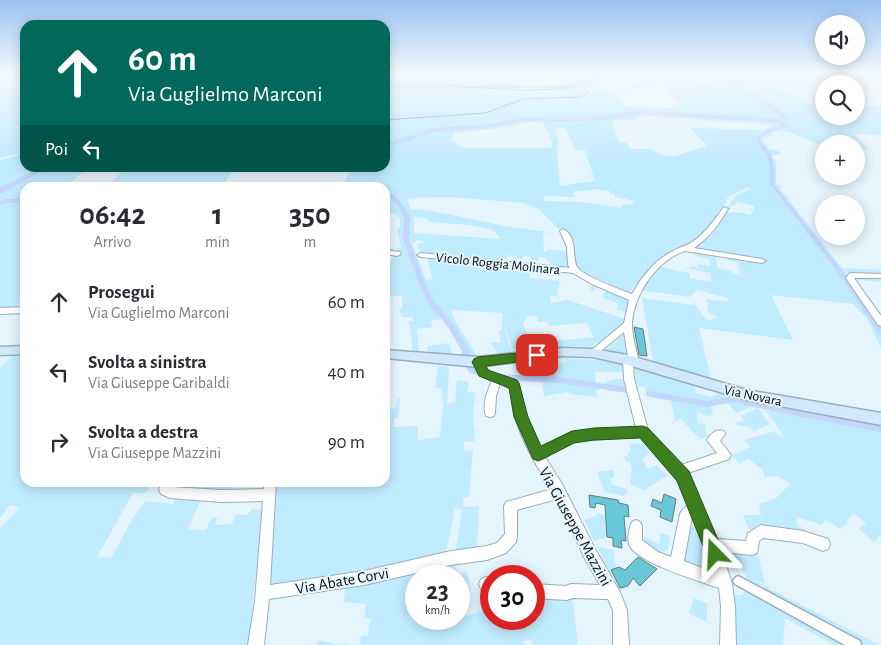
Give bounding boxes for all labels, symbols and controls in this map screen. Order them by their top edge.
map controls [815,15,865,245]
button: sound [815,15,865,65]
icon: ahead [45,40,110,105]
text: 60 m [128,42,197,77]
button: search [815,75,865,125]
text: Via Guglielmo Marconi [128,83,322,105]
icon: left [78,135,106,163]
button: + [815,135,865,185]
text: Poi [45,140,68,159]
button: − [815,195,865,245]
text: 06:42 [79,200,146,230]
text: 1 [212,200,223,230]
text: 350 [289,200,331,230]
text: Arrivo [94,234,131,250]
text: min [205,234,230,250]
text: m [304,234,316,250]
street label: Vicolo Roggia Molinara [435,250,561,278]
text: Prosegui [88,283,155,302]
icon: ahead [45,288,73,316]
text: 60 m [328,293,365,312]
text: Via Guglielmo Marconi [88,305,229,321]
pin [516,334,558,376]
icon: arrive [523,341,551,369]
text: Svolta a sinistra [88,353,207,372]
icon: left [45,358,73,386]
text: 40 m [327,363,365,382]
text: Via Giuseppe Garibaldi [88,375,230,391]
street label: Via Novara [723,383,784,409]
text: Svolta a destra [88,423,198,442]
icon: right [45,428,73,456]
text: 90 m [328,433,365,452]
text: Via Giuseppe Mazzini [88,445,221,461]
street label: Via Giuseppe Mazzini [536,464,614,589]
position arrow [688,527,740,579]
street label: Via Abate Corvi [294,565,390,597]
speed limit sign: 30 [480,565,545,630]
text: 23 [426,579,449,604]
text: km/h [425,604,450,616]

